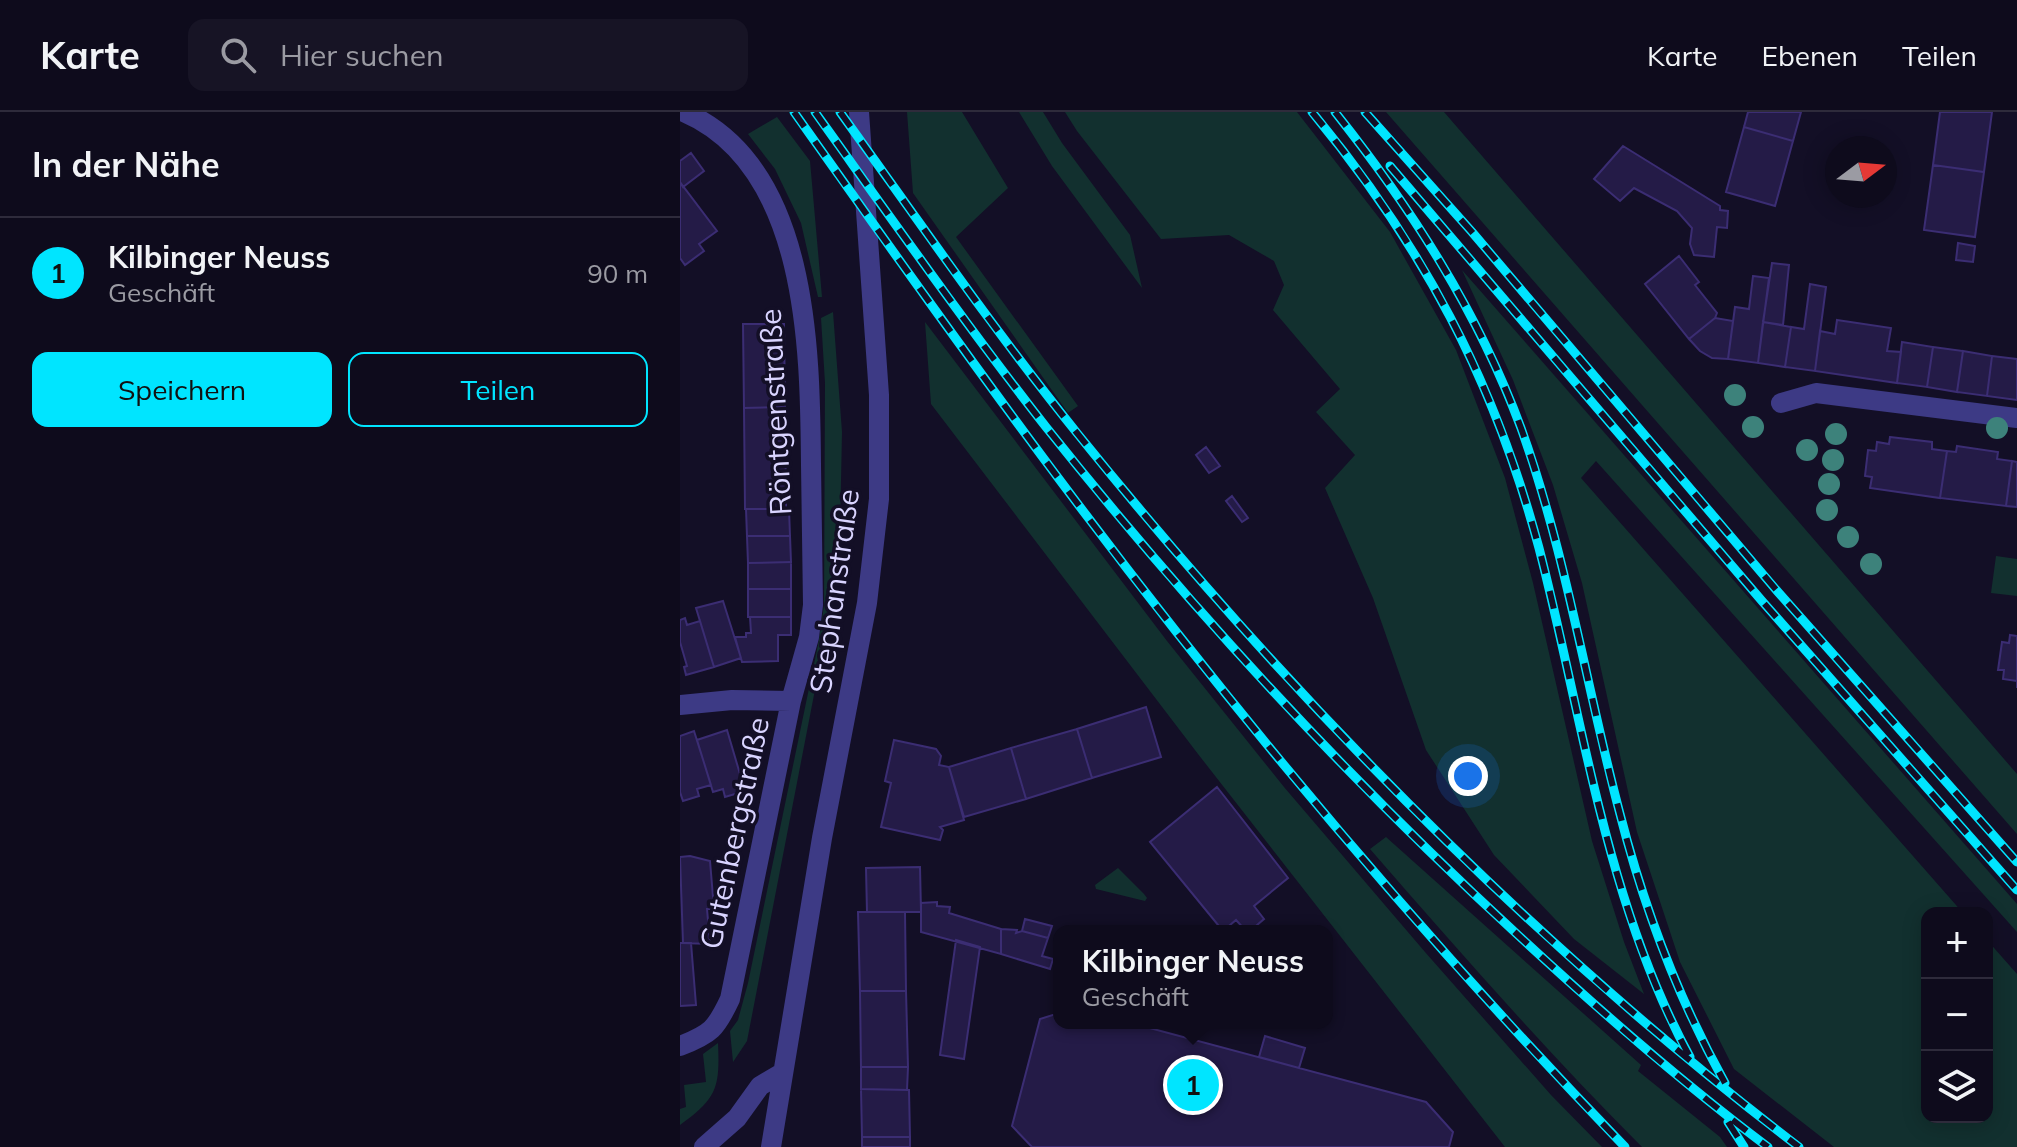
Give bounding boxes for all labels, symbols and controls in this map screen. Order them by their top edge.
search box [188,19,748,91]
text: Karte [40,31,140,79]
icon: search [216,33,260,77]
text: Hier suchen [280,36,444,74]
text: Karte [1647,38,1717,73]
text: Ebenen [1761,38,1858,73]
text: Teilen [1902,38,1977,73]
north arrow [1825,136,1897,208]
text: In der Nähe [32,143,220,186]
text: Kilbinger Neuss [108,238,330,276]
text: 1 [50,257,66,290]
text: 90 m [587,257,648,290]
text: Geschäft [108,276,215,309]
street label: Röntgenstraße [751,308,799,516]
button: Speichern [32,352,332,427]
button: Teilen [348,352,648,427]
street label: Stephanstraße [801,486,867,696]
street label: Gutenbergstraße [691,714,777,952]
your location [1448,756,1488,796]
map controls [1921,907,1993,1123]
button: + [1921,907,1993,979]
popup [1053,925,1333,1029]
text: Kilbinger Neuss [1082,942,1304,980]
button: − [1921,979,1993,1051]
text: Geschäft [1082,980,1189,1013]
button: layers [1921,1051,1993,1123]
pin: 1 [1167,1055,1219,1115]

